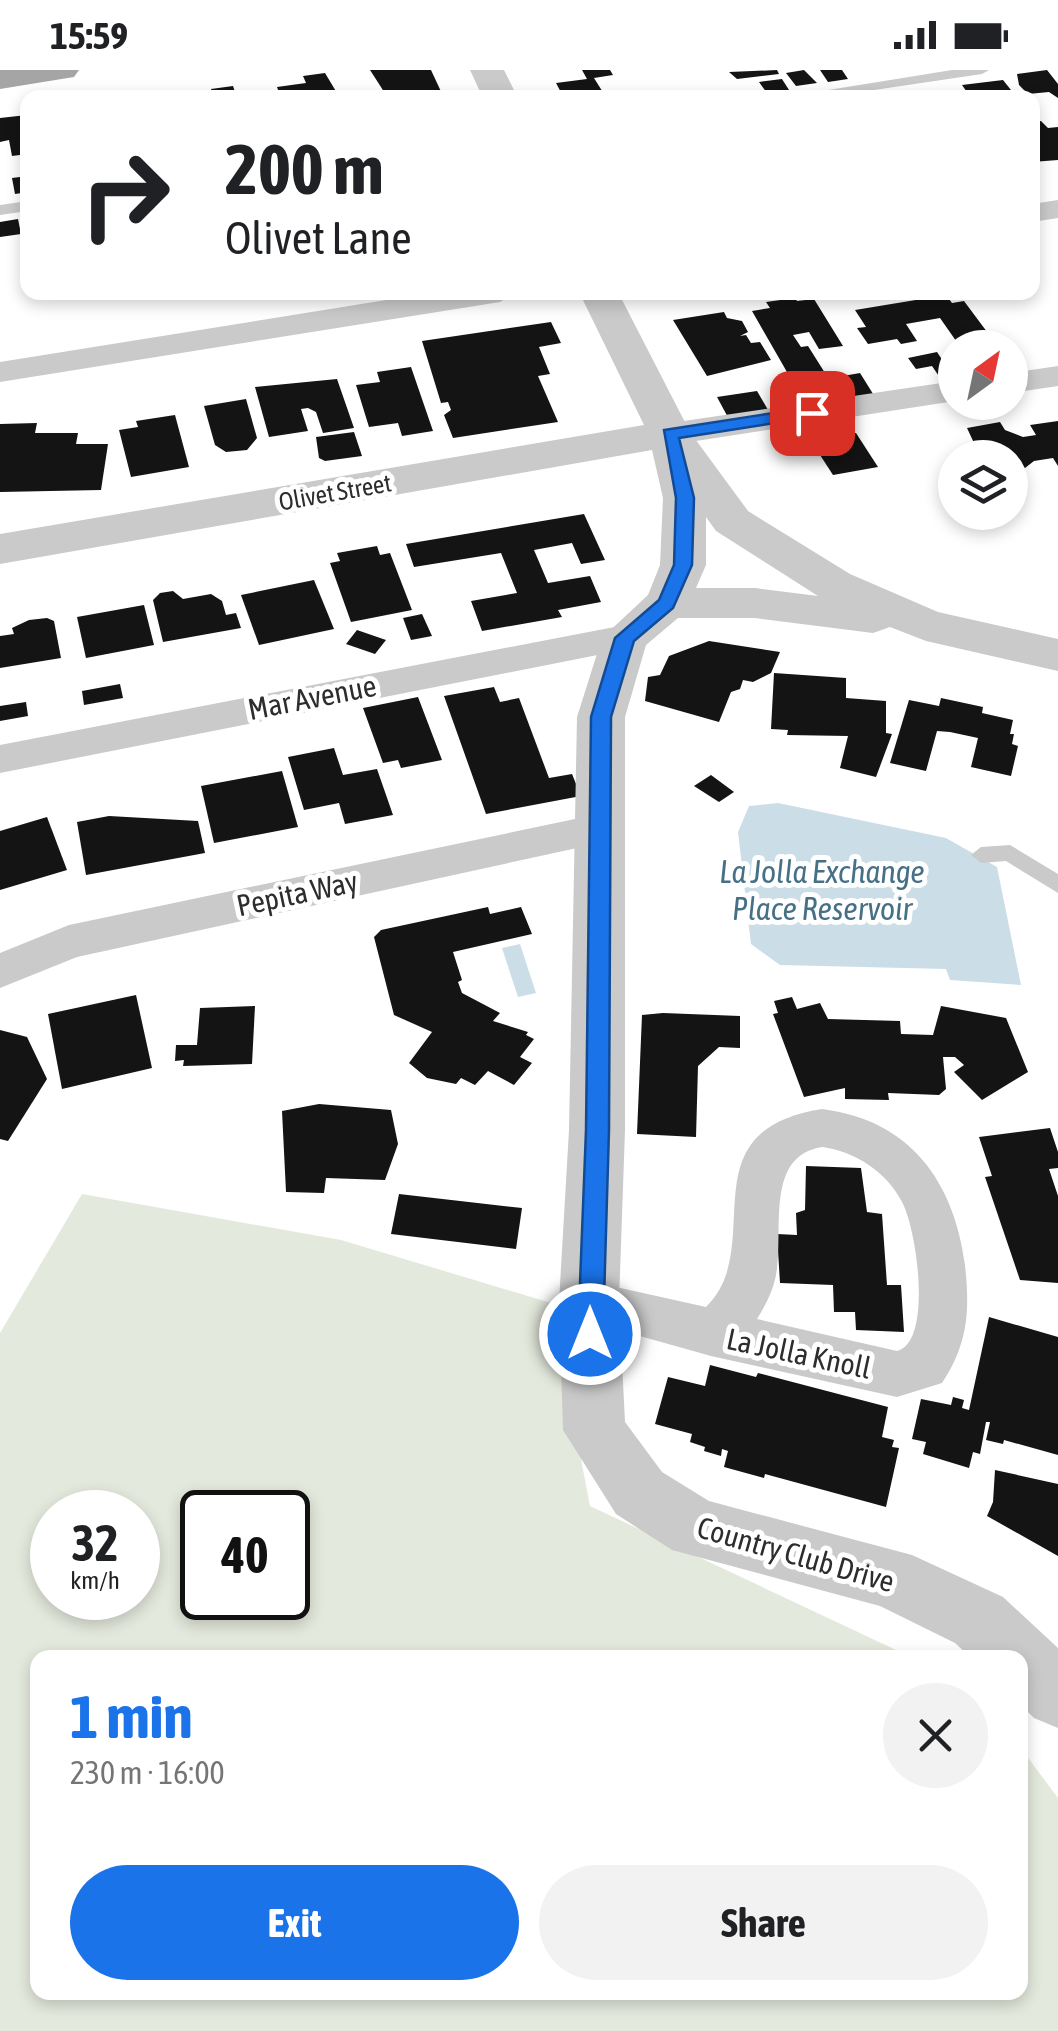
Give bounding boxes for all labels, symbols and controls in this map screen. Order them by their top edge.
text: 15:59 [50,14,128,57]
text: 200 m [225,129,384,209]
icon: right [60,130,190,260]
text: Olivet Lane [225,212,412,264]
north arrow [938,330,1028,420]
map controls [938,330,1028,530]
pin [770,371,855,456]
icon: arrive [785,386,840,441]
button: layers [938,440,1028,530]
street label: Olivet Street [277,468,393,516]
street label: Mar Avenue [245,668,379,726]
water label: La Jolla Exchange Place Reservoir [719,853,925,927]
street label: Pepita Way [233,864,361,922]
position arrow [538,1282,642,1386]
street label: La Jolla Knoll [724,1321,874,1385]
speed limit sign: 40 [180,1490,310,1620]
street label: Country Club Drive [694,1510,898,1598]
text: 32 [71,1514,118,1572]
text: km/h [70,1566,120,1594]
text: 1 min [70,1682,193,1751]
button: close [883,1683,988,1788]
text: 230 m · 16:00 [70,1754,225,1791]
button: Exit [70,1865,519,1980]
button: Share [539,1865,988,1980]

